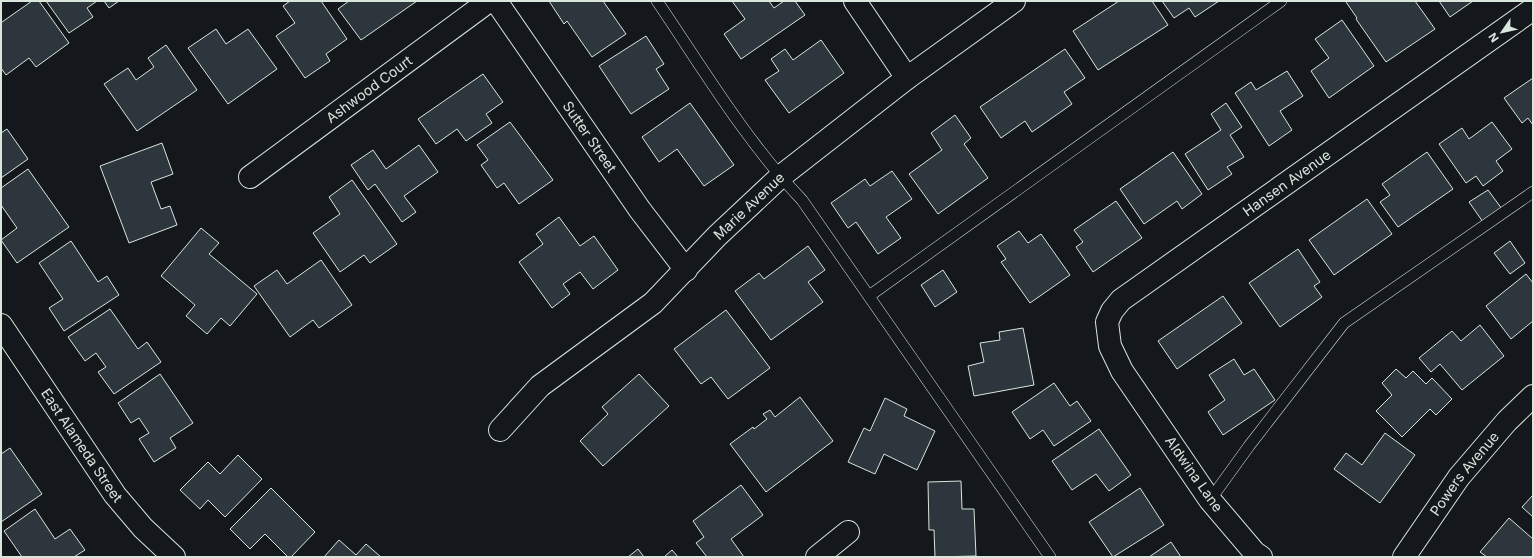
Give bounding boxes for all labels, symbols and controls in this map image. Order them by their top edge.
north arrow [1482,12,1522,52]
text: N [1486,30,1502,45]
street label: Ashwood Court [322,51,416,126]
street label: Sutter Street [560,98,621,176]
street label: Hansen Avenue [1239,146,1334,219]
street label: Marie Avenue [710,169,787,243]
street label: East Alameda Street [38,385,127,506]
street label: Powers Avenue [1426,428,1502,519]
street label: Aldwina Lane [1162,432,1227,515]

